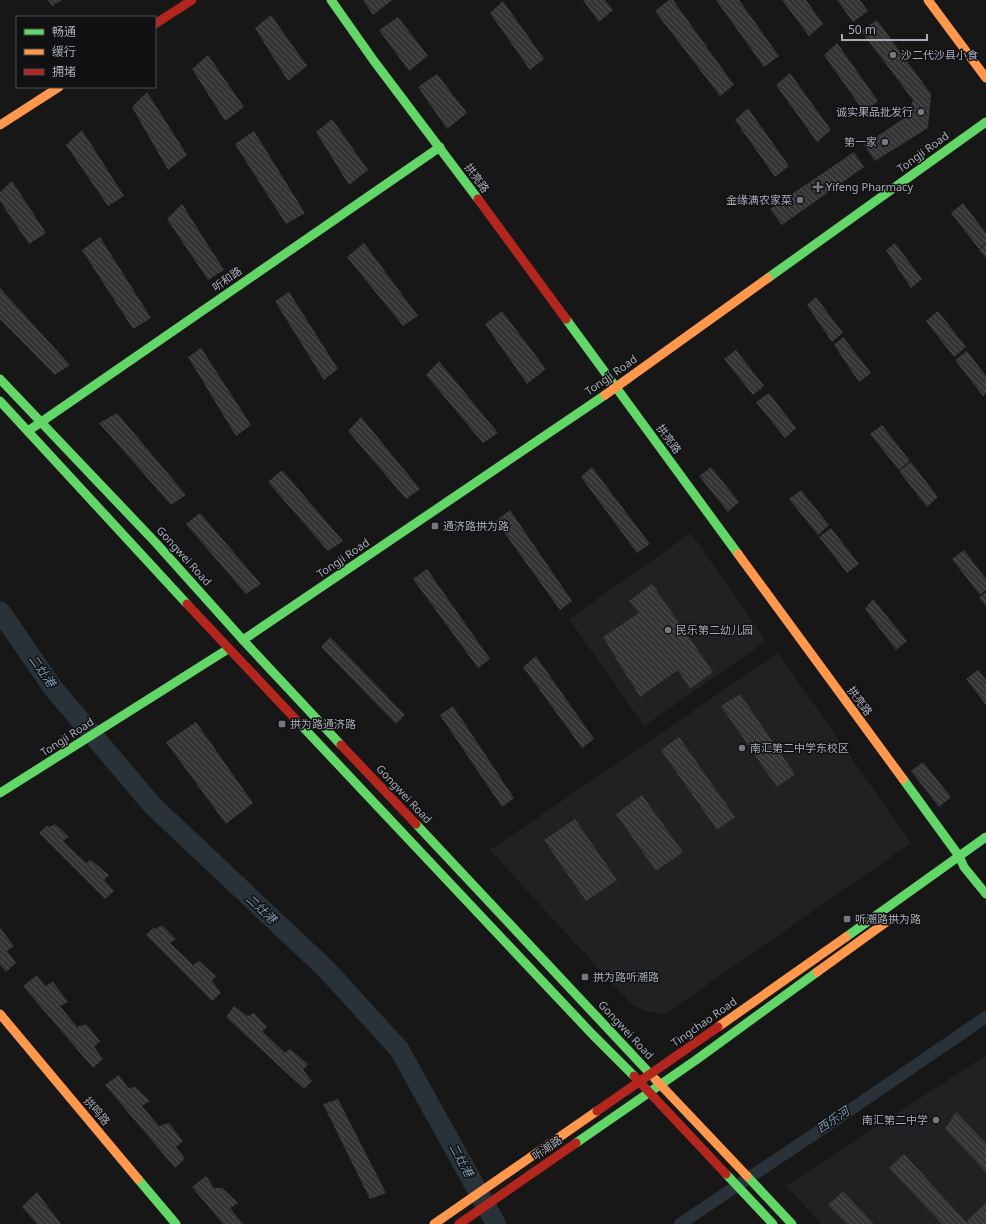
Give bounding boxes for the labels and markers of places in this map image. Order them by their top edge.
place label: 沙二代沙县小食 [901,47,978,62]
marker: 沙二代沙县小食 [888,50,898,60]
place label: 诚实果品批发行 [836,104,913,119]
marker: 诚实果品批发行 [916,107,926,117]
place label: 第一家 [844,134,877,149]
marker: 第一家 [880,137,890,147]
place label: Yifeng Pharmacy [826,179,913,194]
marker: Yifeng Pharmacy [813,182,823,192]
place label: 金缘满农家菜 [726,192,792,207]
marker: 金缘满农家菜 [795,195,805,205]
place label: 通济路拱为路 [443,518,509,533]
marker: 通济路拱为路 [430,521,440,531]
place label: 民乐第二幼儿园 [676,622,753,637]
marker: 民乐第二幼儿园 [663,625,673,635]
place label: 拱为路通济路 [290,716,356,731]
marker: 拱为路通济路 [277,719,287,729]
place label: 南汇第二中学东校区 [750,740,849,755]
marker: 南汇第二中学东校区 [737,743,747,753]
place label: 听潮路拱为路 [855,911,921,926]
marker: 听潮路拱为路 [842,914,852,924]
place label: 拱为路听潮路 [593,969,659,984]
marker: 拱为路听潮路 [580,972,590,982]
place label: 南汇第二中学 [862,1112,928,1127]
marker: 南汇第二中学 [931,1115,941,1125]

